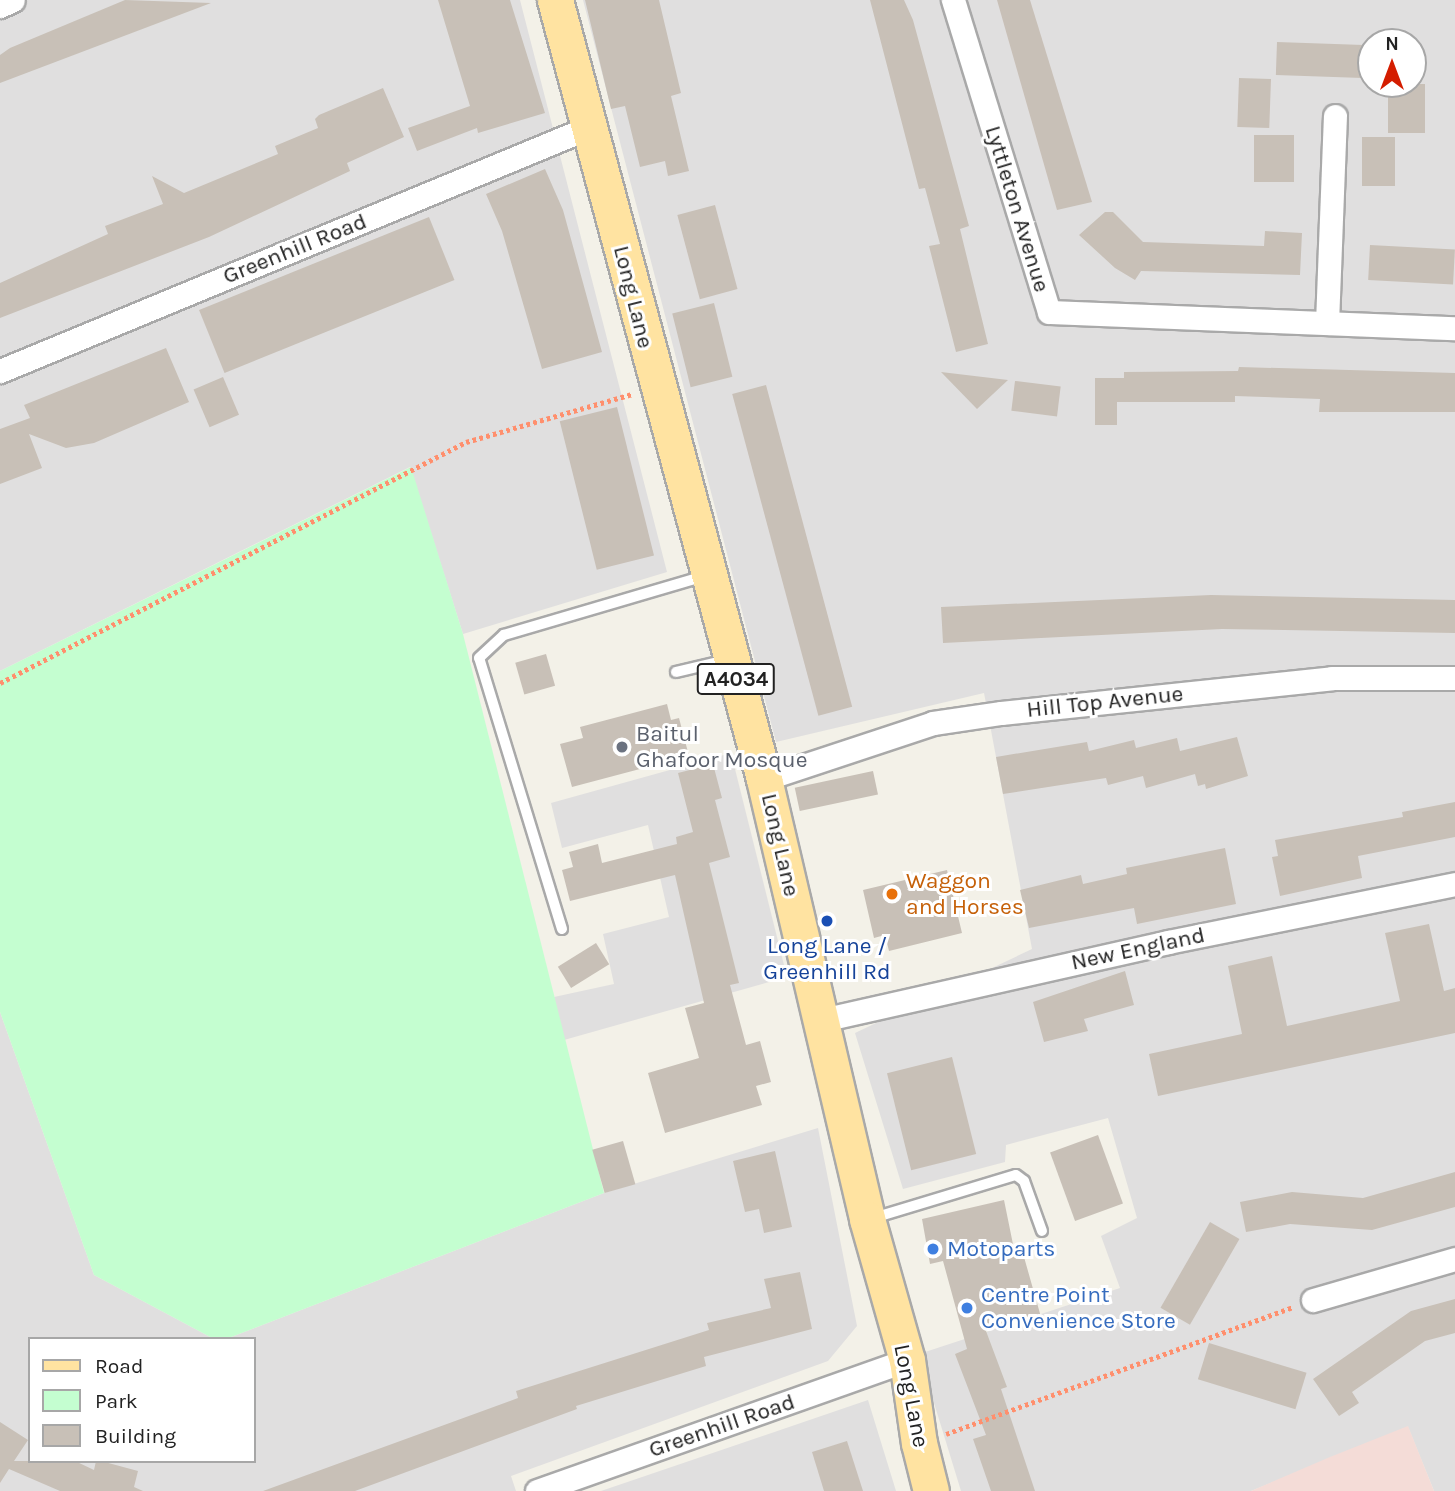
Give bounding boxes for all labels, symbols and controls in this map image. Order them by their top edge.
north arrow [1357,28,1427,98]
text: N [1385,33,1399,55]
street label: Lyttleton Avenue [979,122,1055,296]
street label: Greenhill Road [219,208,371,290]
street label: Long Lane [607,243,659,351]
road number: A4034 [696,662,776,696]
street label: Hill Top Avenue [1025,680,1185,724]
place label: Baitul Ghafoor Mosque [636,720,807,774]
marker: Baitul Ghafoor Mosque [614,739,630,755]
street label: Long Lane [755,791,805,899]
place label: Waggon and Horses [906,867,1024,921]
marker: Waggon and Horses [884,886,900,902]
marker: Long Lane / Greenhill Rd [819,913,835,929]
street label: New England [1069,921,1207,977]
place label: Long Lane / Greenhill Rd [763,932,891,986]
place label: Motoparts [947,1235,1055,1263]
marker: Motoparts [925,1241,941,1257]
place label: Centre Point Convenience Store [981,1281,1176,1335]
marker: Centre Point Convenience Store [959,1300,975,1316]
legend [28,1337,256,1463]
street label: Long Lane [887,1342,935,1450]
text: Road [95,1354,143,1378]
street label: Greenhill Road [645,1388,799,1464]
text: Park [95,1389,138,1413]
text: Building [95,1424,176,1448]

